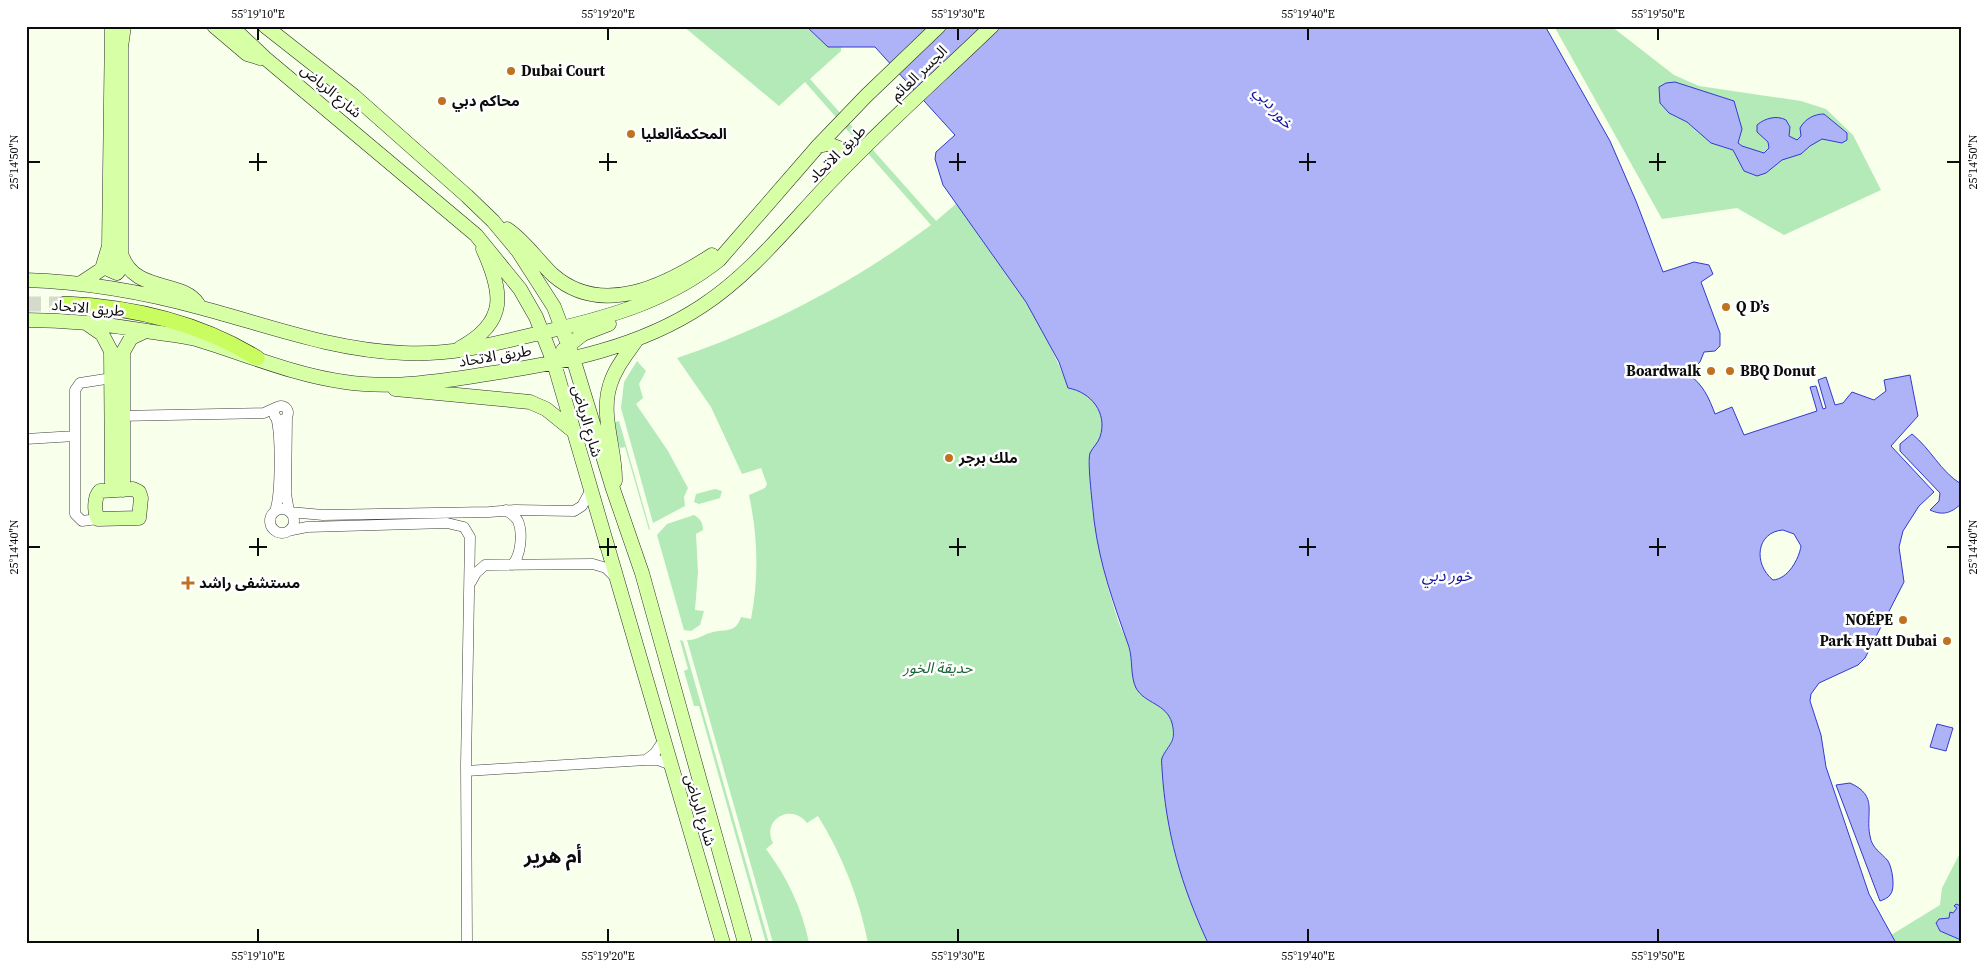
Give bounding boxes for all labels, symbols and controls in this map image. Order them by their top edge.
text: 55°19'10"E [231,6,285,22]
text: 55°19'20"E [581,6,635,22]
text: 55°19'30"E [931,6,985,22]
text: 55°19'40"E [1281,6,1335,22]
text: 55°19'50"E [1631,6,1685,22]
street label: الجسر العائم [886,40,952,106]
street label: شارع الرياض [295,59,367,124]
place label: Dubai Court [521,60,606,81]
marker: Dubai Court [505,65,517,77]
water label: خور دبي [1247,81,1299,135]
place label: محاكم دبي [452,90,520,112]
marker: محاكم دبي [436,95,448,107]
street label: طريق الاتحاد [803,120,870,187]
place label: المحكمةالعليا [641,123,727,144]
marker: المحكمةالعليا [625,128,637,140]
text: 25°14'50"N [6,134,22,190]
text: 25°14'50"N [1965,134,1981,190]
street label: طريق الاتحاد [50,294,126,321]
place label: Q D’s [1736,296,1769,317]
marker: Q D’s [1720,301,1732,313]
street label: طريق الاتحاد [457,339,533,372]
place label: Boardwalk [1626,360,1701,381]
place label: BBQ Donut [1740,360,1816,381]
marker: Boardwalk [1705,365,1717,377]
marker: BBQ Donut [1724,365,1736,377]
street label: شارع الرياض [565,382,608,460]
place label: ملك برجر [958,447,1018,468]
marker: ملك برجر [943,452,955,464]
text: 25°14'40"N [6,519,22,575]
text: 25°14'40"N [1965,519,1981,575]
water label: خور دبي [1422,564,1473,589]
place label: مستشفى راشد [199,572,300,593]
marker: مستشفى راشد [181,576,195,590]
place label: NOÉPE [1845,609,1893,630]
marker: NOÉPE [1897,614,1909,626]
place label: Park Hyatt Dubai [1819,630,1937,651]
marker: Park Hyatt Dubai [1941,635,1953,647]
park label: حديقة الخور [902,657,973,678]
street label: شارع الرياض [678,771,721,849]
district label: أم هرير [523,842,582,871]
text: 55°19'10"E [231,948,285,964]
text: 55°19'20"E [581,948,635,964]
text: 55°19'30"E [931,948,985,964]
text: 55°19'40"E [1281,948,1335,964]
text: 55°19'50"E [1631,948,1685,964]

